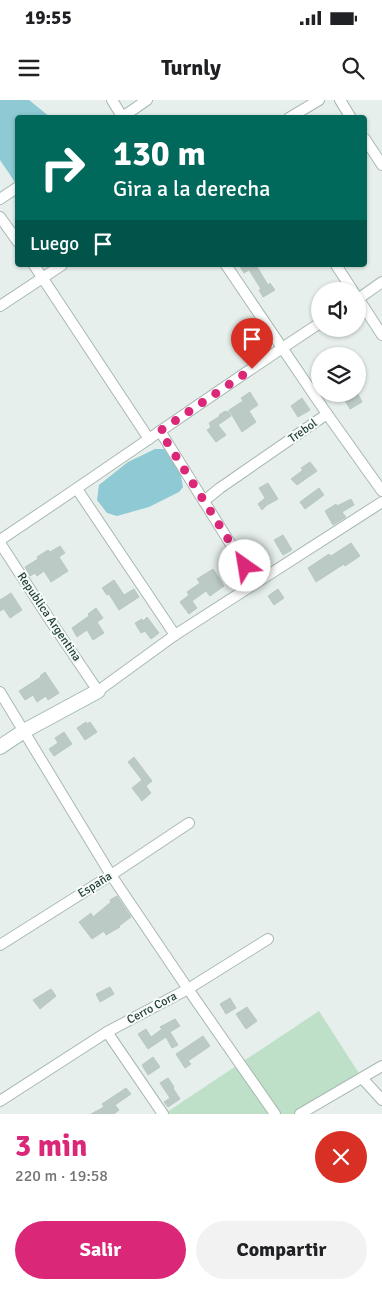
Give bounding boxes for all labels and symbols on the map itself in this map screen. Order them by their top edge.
pin [231,318,273,369]
street label: Trebol [286,416,321,446]
position arrow [218,539,270,591]
street label: Republica Argentina [14,570,84,664]
street label: España [75,869,115,901]
street label: Cerro Cora [124,989,180,1027]

